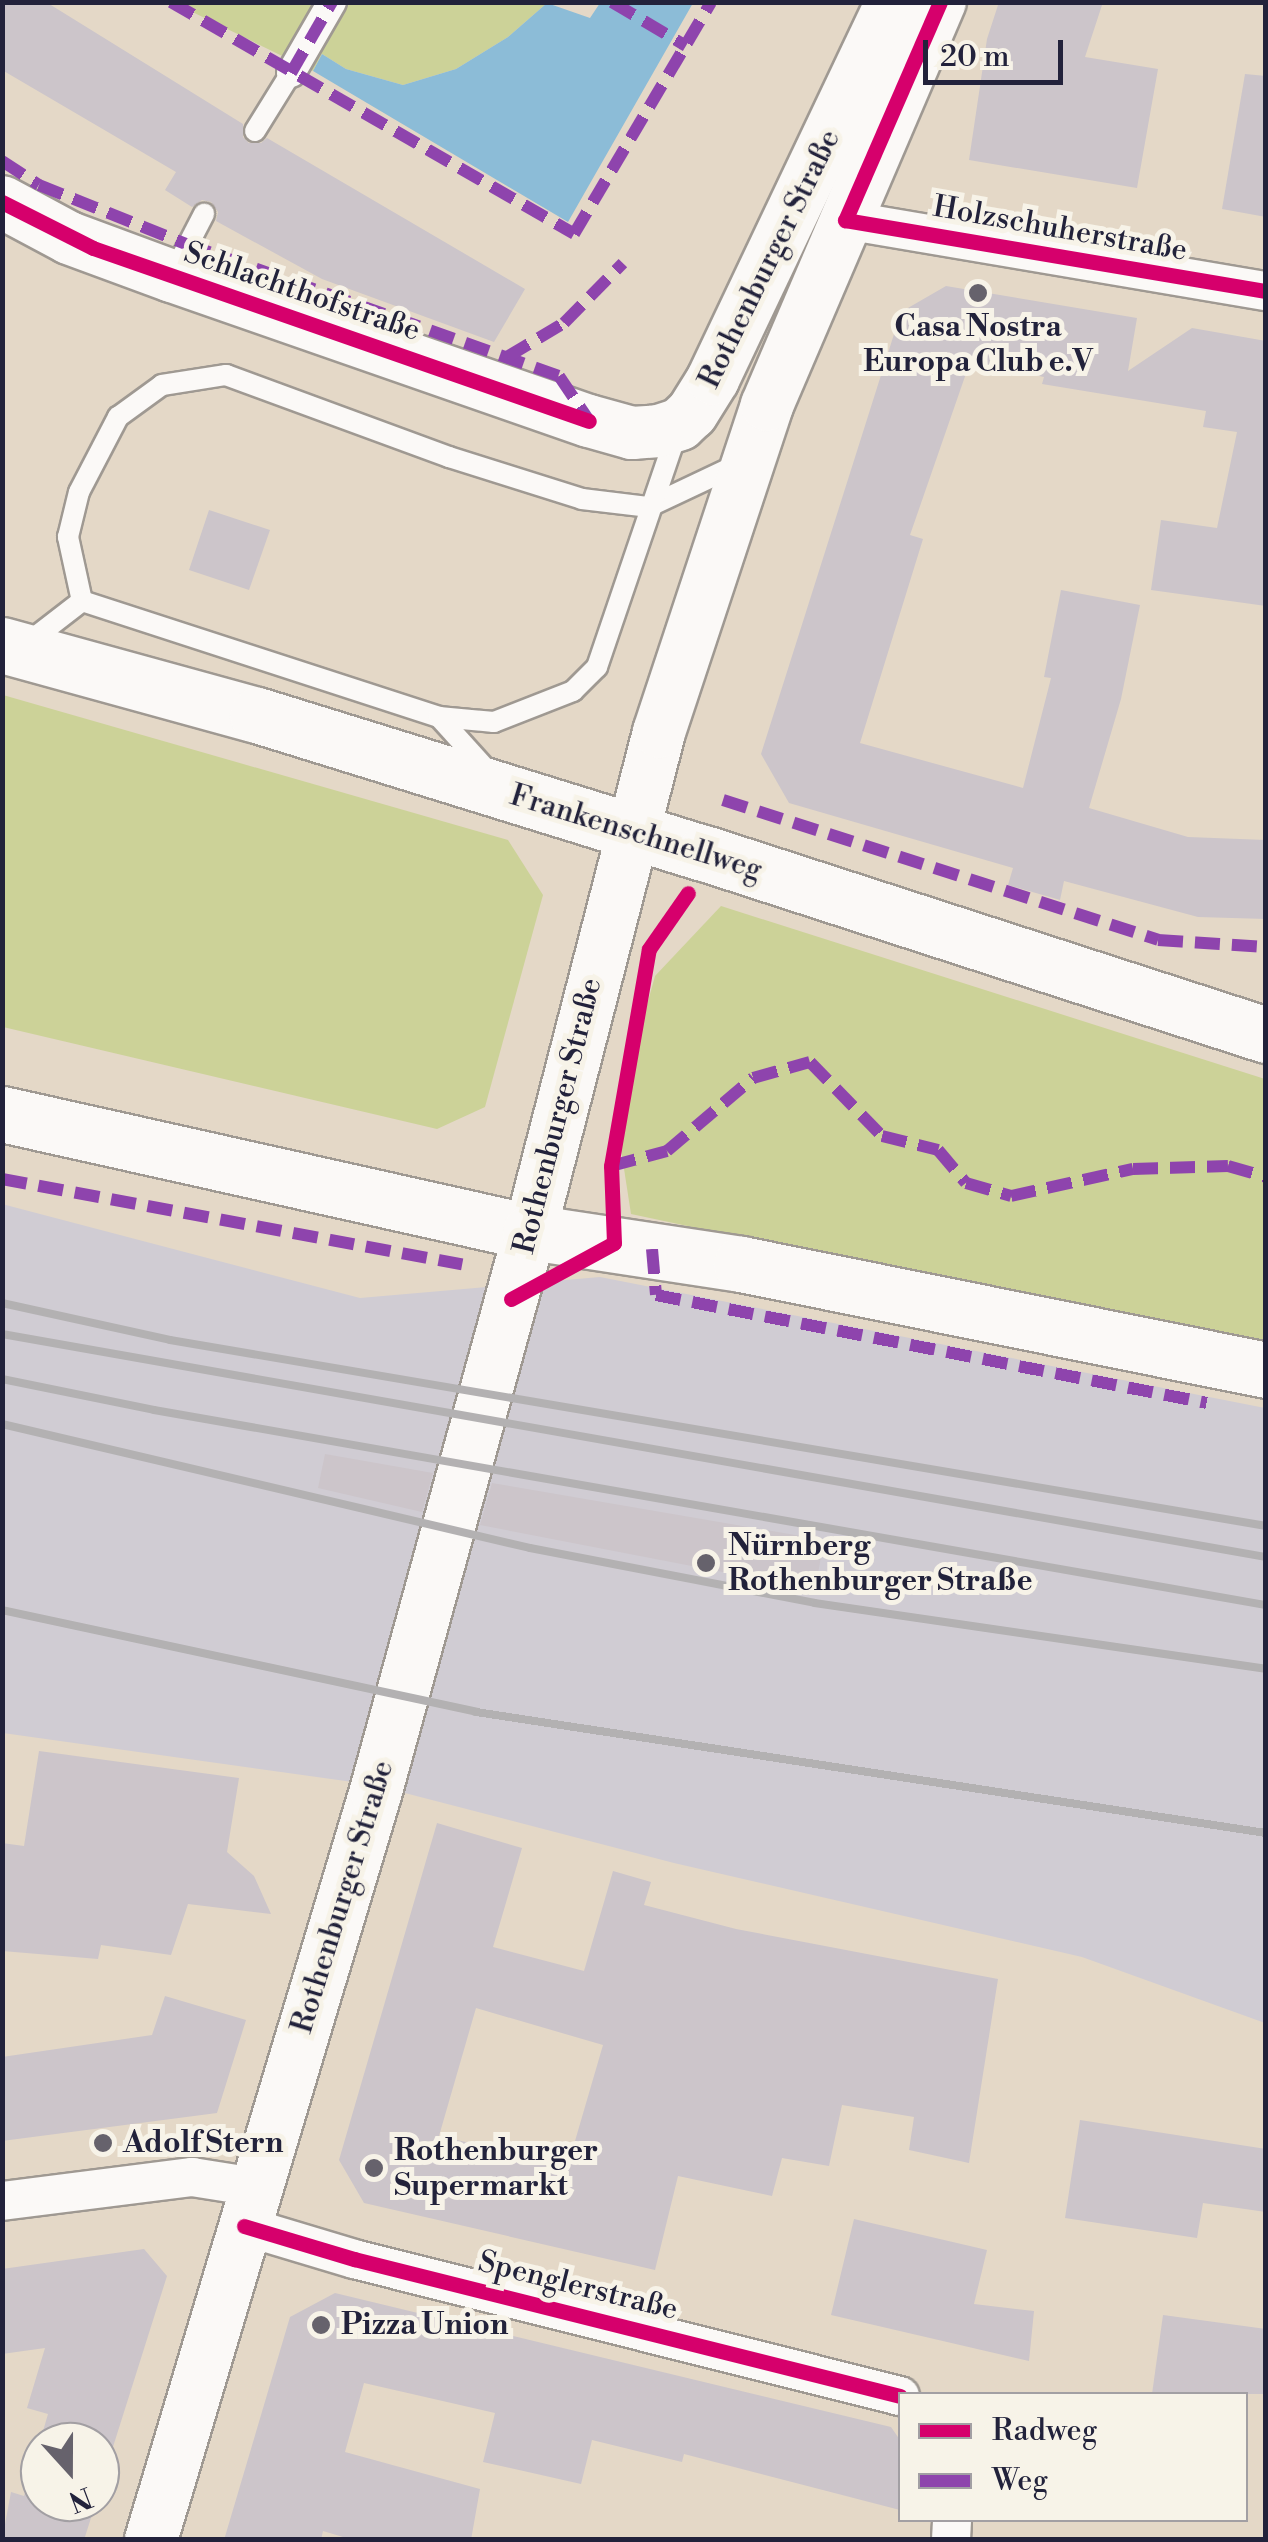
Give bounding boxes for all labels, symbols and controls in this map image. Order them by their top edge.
scale bar [928,20,1068,82]
text: 20 m [940,38,1009,76]
street label: Rothenburger Straße [692,124,848,394]
street label: Holzschuherstraße [930,189,1190,269]
street label: Schlachthofstraße [179,235,425,349]
marker: Casa Nostra Europa Club e.V [967,282,989,304]
place label: Casa Nostra Europa Club e.V [863,309,1093,380]
street label: Frankenschnellweg [506,778,766,888]
street label: Rothenburger Straße [506,974,610,1258]
place label: Nürnberg Rothenburger Straße [728,1528,1032,1598]
marker: Nürnberg Rothenburger Straße [693,1550,719,1576]
street label: Rothenburger Straße [284,1756,402,2038]
place label: Adolf Stern [123,2125,283,2161]
marker: Adolf Stern [92,2132,114,2154]
place label: Rothenburger Supermarkt [394,2133,598,2204]
marker: Rothenburger Supermarkt [363,2157,385,2179]
street label: Spenglerstraße [475,2244,681,2328]
place label: Pizza Union [341,2307,508,2343]
marker: Pizza Union [310,2314,332,2336]
legend [898,2392,1248,2522]
text: Radweg [992,2412,1097,2450]
north arrow [20,2422,120,2522]
text: Weg [992,2462,1048,2500]
text: N [64,2478,97,2519]

